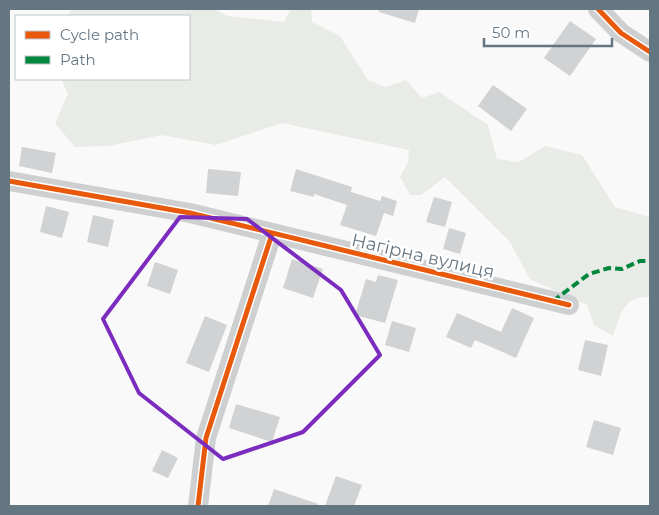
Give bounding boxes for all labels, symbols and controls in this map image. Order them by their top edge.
legend [15,15,190,80]
scale bar [484,15,612,47]
text: 50 m [492,23,530,42]
text: Cycle path [60,25,139,44]
text: Path [60,50,96,69]
street label: Нагірна вулиця [349,229,497,283]

